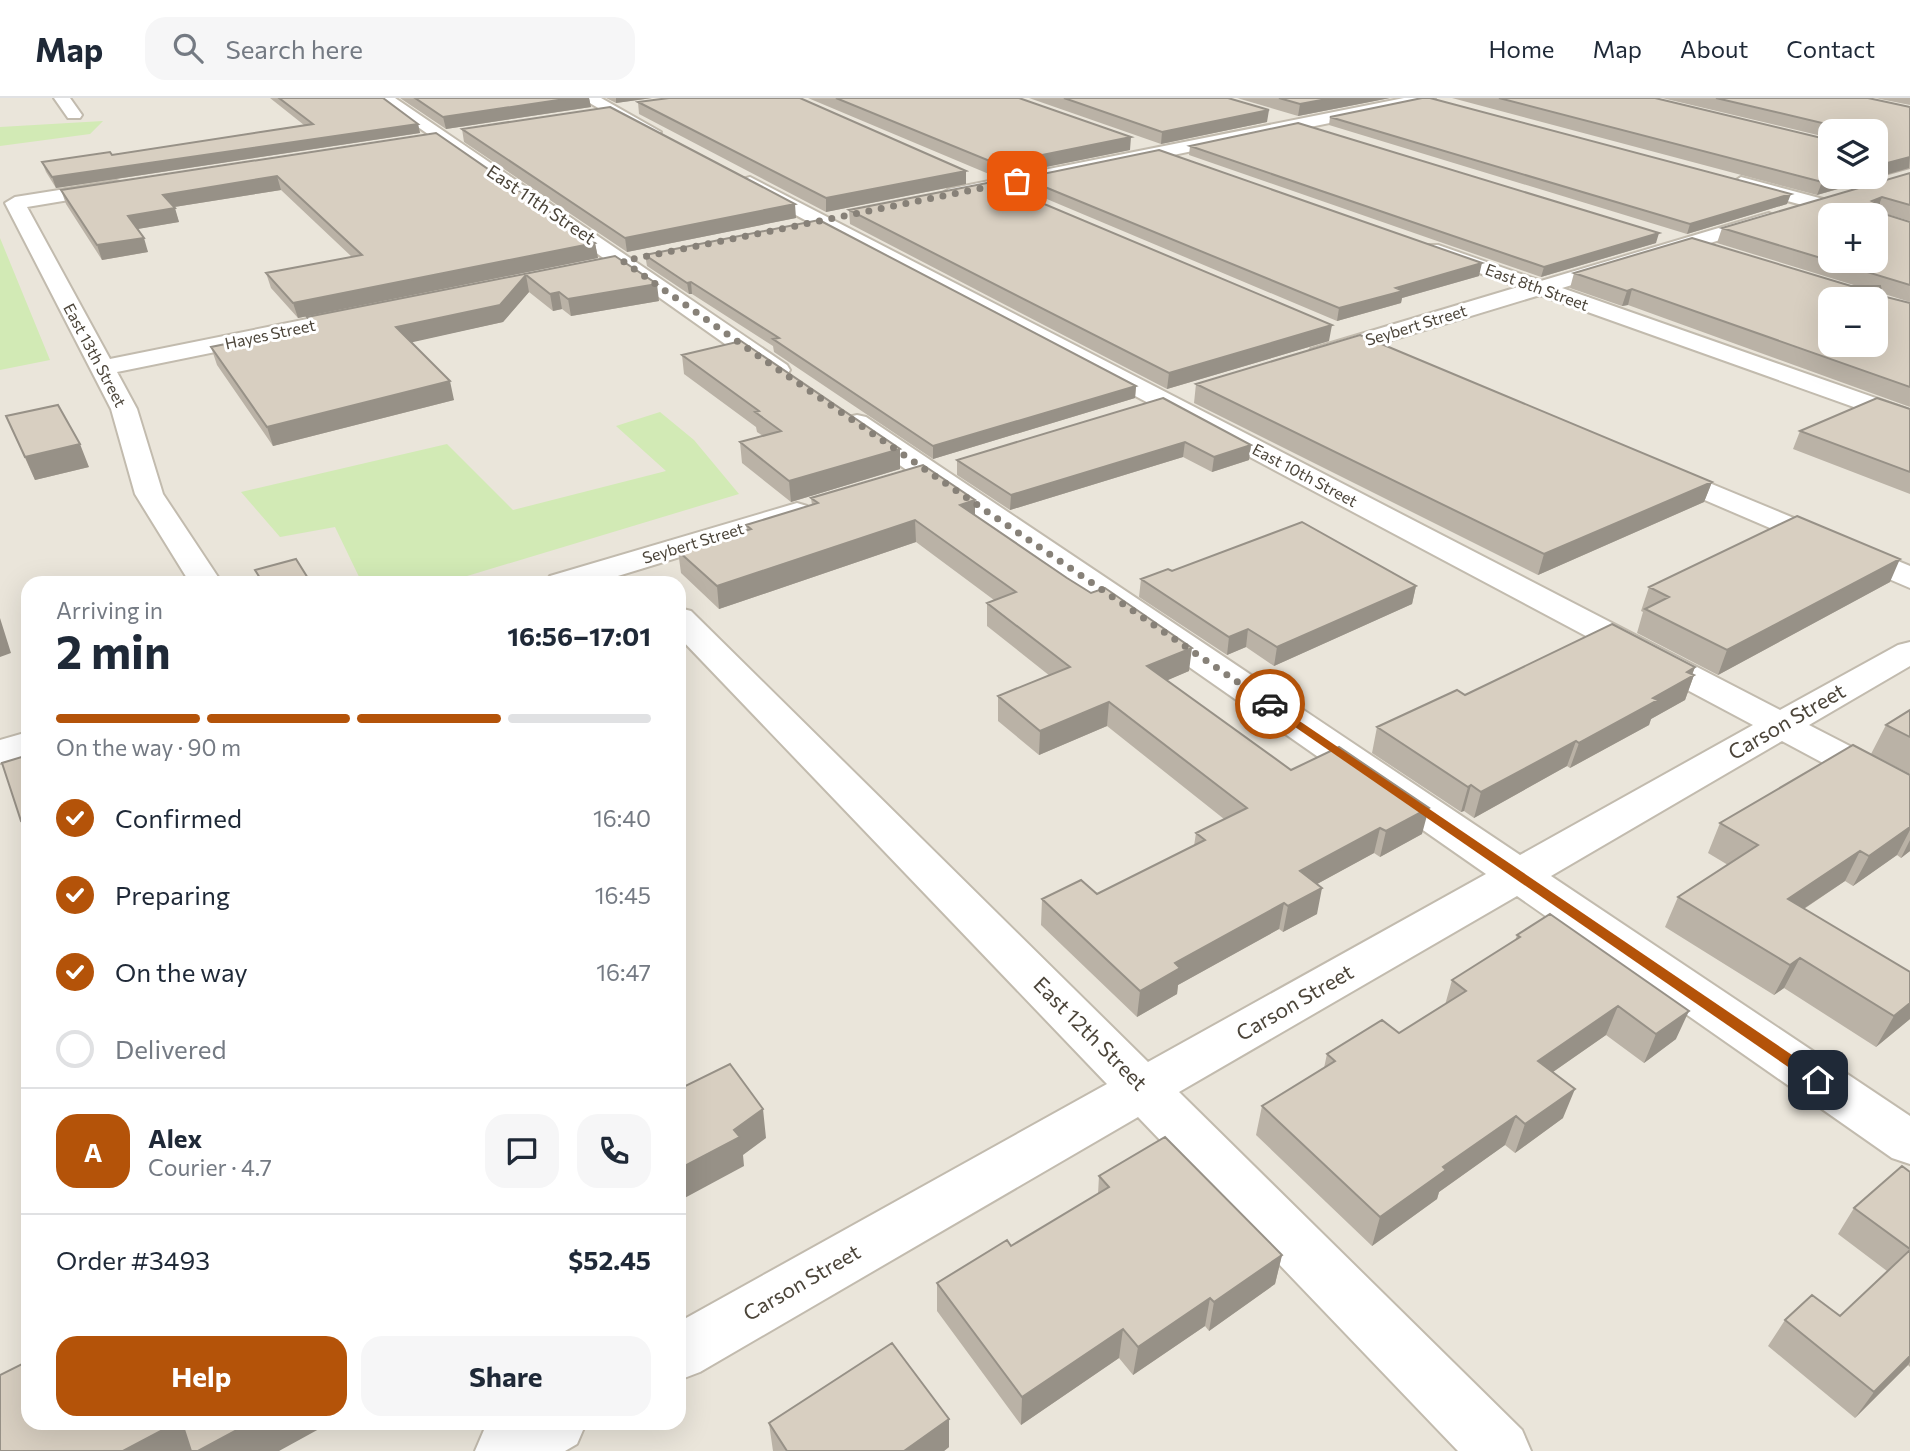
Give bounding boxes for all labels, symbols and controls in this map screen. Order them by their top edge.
search box [145,17,635,80]
text: Map [35,28,103,69]
icon: search [169,29,207,67]
text: Search here [225,33,363,64]
text: Home [1489,34,1555,63]
text: Map [1593,34,1642,63]
text: About [1680,34,1748,63]
text: Contact [1786,34,1875,63]
map controls [1818,119,1888,357]
button: layers [1818,119,1888,189]
pin [987,151,1047,211]
street label: East 11th Street [483,160,600,249]
icon: bag [998,162,1036,200]
button: + [1818,203,1888,273]
street label: East 8th Street [1483,259,1592,314]
button: − [1818,287,1888,357]
street label: East 13th Street [60,300,131,410]
street label: Seybert Street [1363,300,1469,349]
street label: Hayes Street [223,315,317,352]
street label: East 10th Street [1250,439,1361,510]
street label: Seybert Street [640,518,746,567]
text: Arriving in [56,596,163,624]
text: 16:56–17:01 [507,620,651,651]
text: 2 min [56,622,171,678]
courier [1235,669,1305,739]
street label: Carson Street [1723,677,1849,764]
icon: car [1251,685,1289,723]
text: On the way · 90 m [56,733,241,761]
icon: check [56,799,94,837]
text: Confirmed [115,802,242,833]
text: 16:40 [593,804,651,832]
icon: check [56,876,94,914]
text: Preparing [115,879,230,910]
text: 16:45 [595,881,651,909]
icon: check [56,953,94,991]
text: On the way [115,956,248,987]
text: 16:47 [596,958,651,986]
street label: Carson Street [1231,958,1357,1045]
street label: East 12th Street [1029,971,1153,1095]
text: Delivered [115,1033,226,1064]
pin [1788,1050,1848,1110]
icon: home [1799,1061,1837,1099]
button: chat [485,1114,559,1188]
button: phone [577,1114,651,1188]
text: Alex [148,1122,202,1153]
text: A [84,1136,102,1167]
text: Courier · 4.7 [148,1153,272,1181]
street label: Carson Street [738,1238,864,1325]
text: Order #3493 [56,1244,210,1275]
text: $52.45 [568,1244,651,1275]
button: Help [56,1336,347,1416]
button: Share [361,1336,651,1416]

